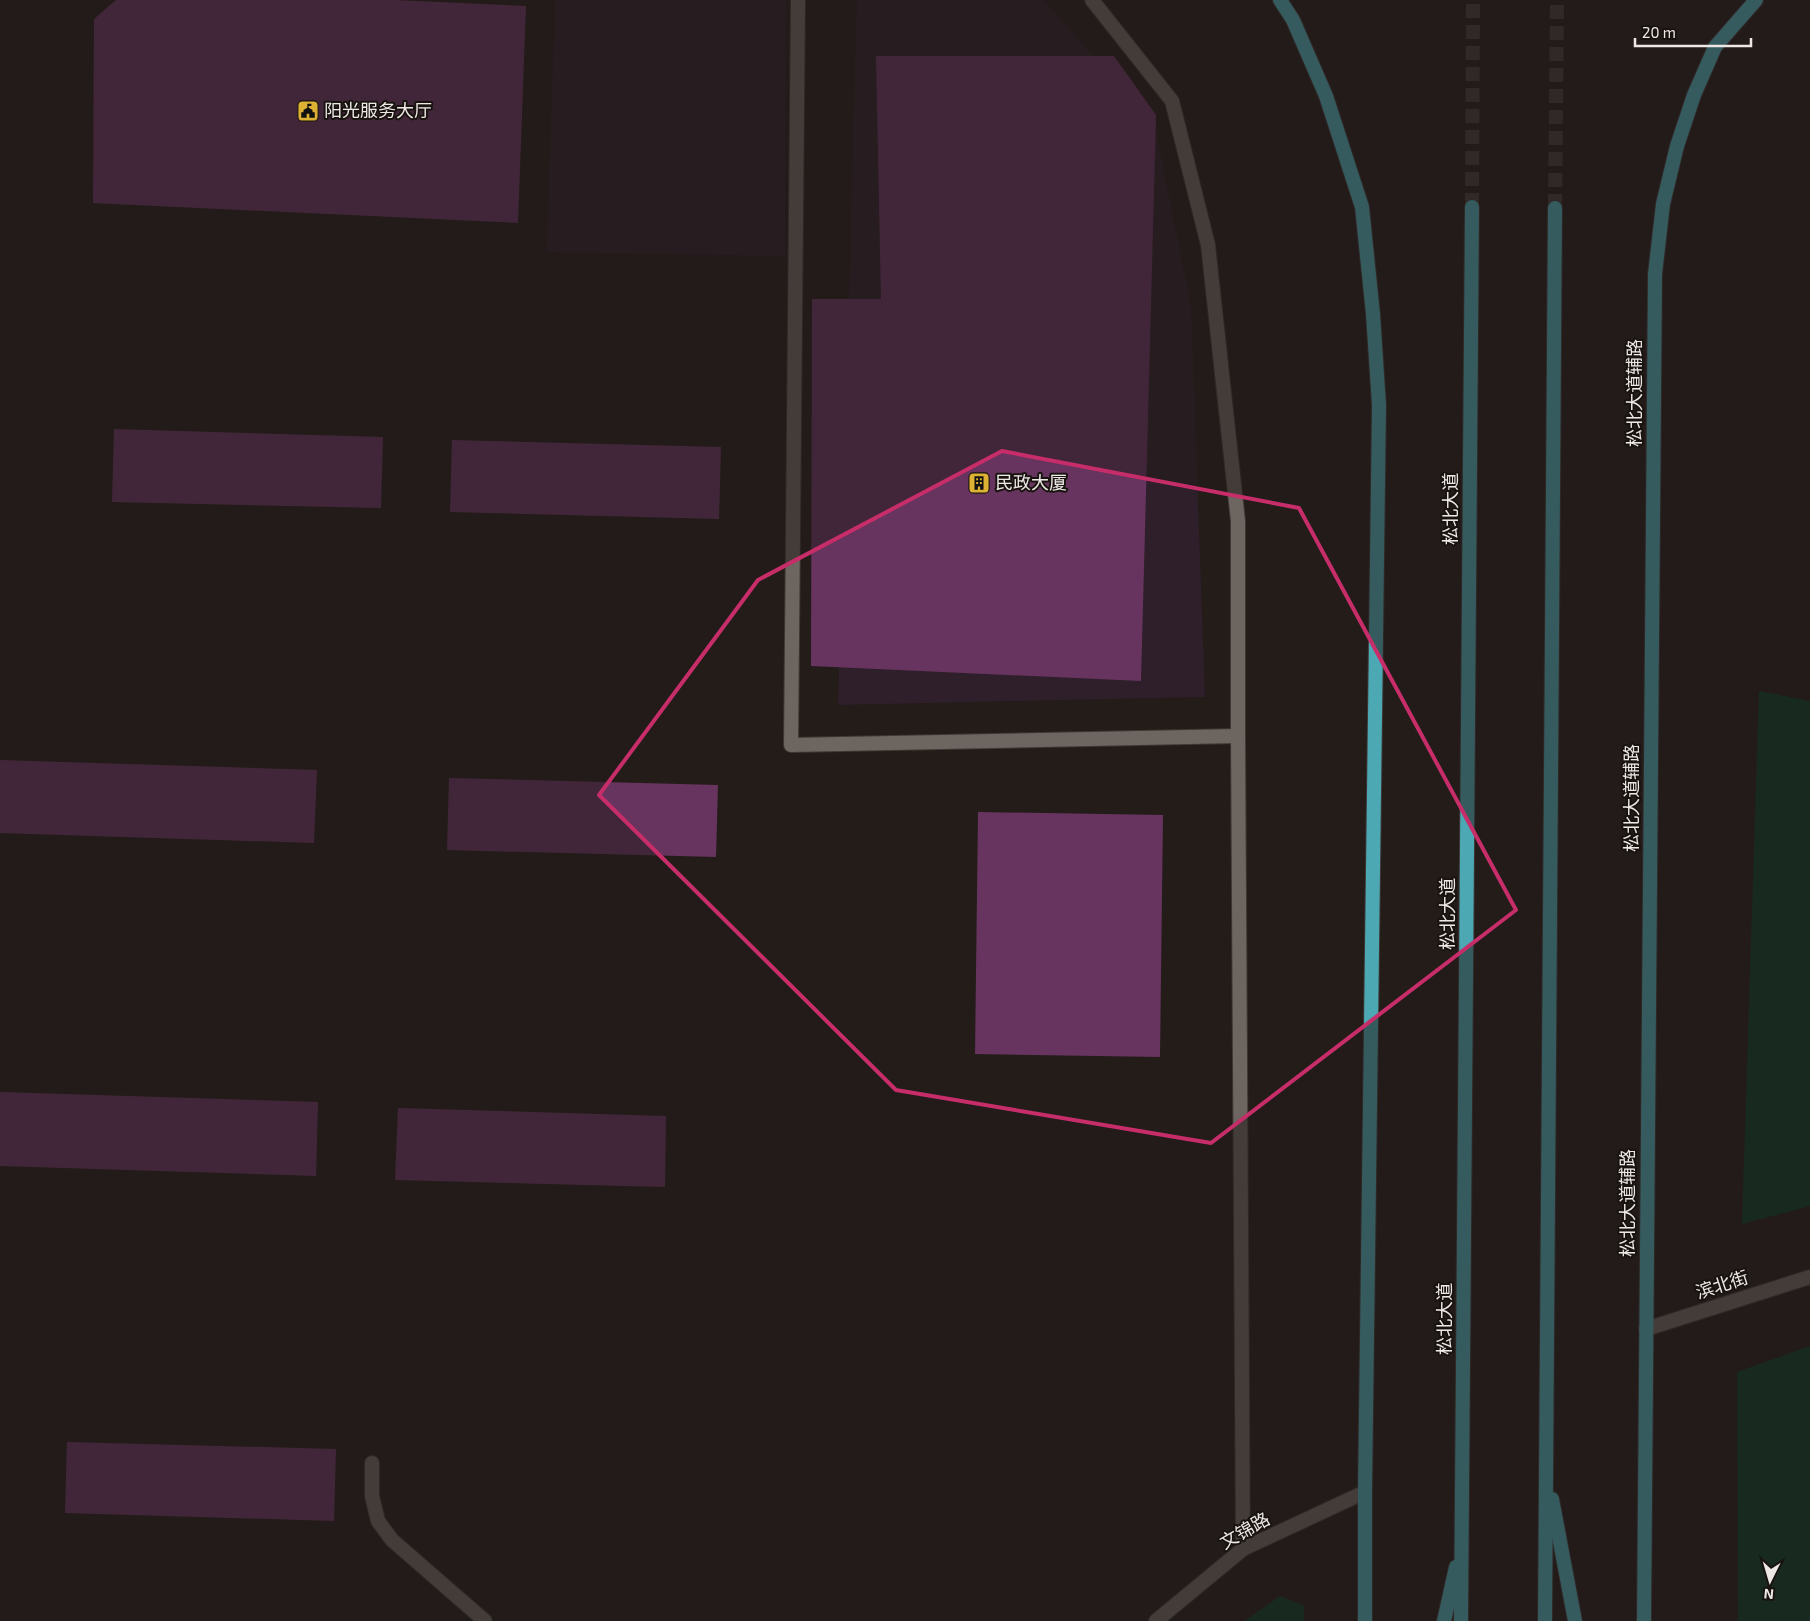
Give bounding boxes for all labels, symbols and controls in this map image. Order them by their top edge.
scale bar [1635,15,1751,47]
text: 20 m [1642,23,1676,41]
public building icon: 阳光服务大厅 [296,99,320,123]
place label: 阳光服务大厅 [324,99,432,121]
street label: 松北大道辅路 [1623,339,1645,447]
building icon: 民政大厦 [967,471,991,495]
place label: 民政大厦 [995,471,1067,493]
street label: 松北大道 [1439,473,1461,545]
street label: 松北大道辅路 [1620,744,1642,852]
street label: 松北大道 [1436,878,1458,950]
street label: 松北大道辅路 [1616,1149,1638,1257]
street label: 滨北街 [1693,1265,1751,1303]
street label: 松北大道 [1433,1283,1455,1355]
street label: 文锦路 [1216,1507,1273,1553]
north arrow [1745,1556,1795,1606]
text: N [1763,1586,1775,1603]

